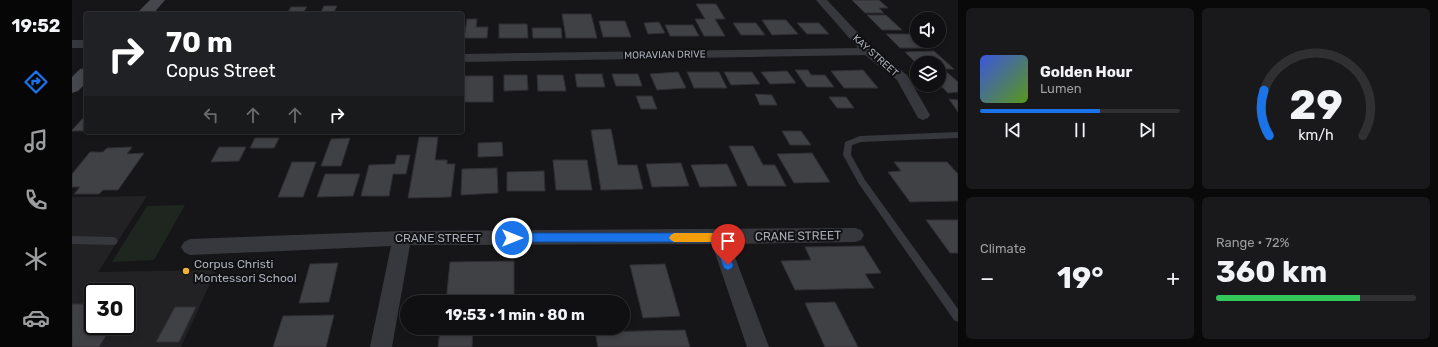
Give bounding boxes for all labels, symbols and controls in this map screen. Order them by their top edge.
map controls [910,12,946,92]
button: sound [910,12,946,48]
text: 19:52 [11,15,61,37]
text: 70 m [166,26,233,59]
icon: right [100,28,152,80]
street label: KAY STREET [850,32,901,79]
street label: MORAVIAN DRIVE [624,48,706,62]
button: layers [910,56,946,92]
text: Copus Street [166,60,276,82]
text: Golden Hour [1040,63,1132,81]
icon: directions [22,68,50,96]
text: 29 [1289,80,1343,129]
text: Lumen [1040,81,1082,96]
icon: left [200,104,222,126]
icon: ahead [242,104,264,126]
icon: ahead [284,104,306,126]
icon: right [326,104,348,126]
icon: previous [1002,119,1024,141]
icon: pause [1069,119,1091,141]
icon: next [1136,119,1158,141]
icon: music [22,127,50,155]
text: km/h [1298,127,1334,144]
icon: phone [22,186,50,214]
position arrow [491,217,533,259]
pin [711,224,745,265]
street label: CRANE STREET [755,228,841,244]
icon: arrive [717,230,739,252]
street label: CRANE STREET [395,231,481,245]
text: Range · 72% [1216,235,1289,250]
text: Climate [980,241,1026,256]
icon: climate [22,245,50,273]
text: 360 km [1216,254,1327,290]
place label: Corpus Christi Montessori School [194,257,297,285]
text: 19° [1057,260,1104,296]
text: − [980,265,994,292]
text: + [1166,265,1180,292]
marker: Corpus Christi Montessori School [181,266,191,276]
speed limit sign: 30 [84,283,136,335]
icon: car [22,304,50,332]
text: 19:53 · 1 min · 80 m [445,306,585,324]

